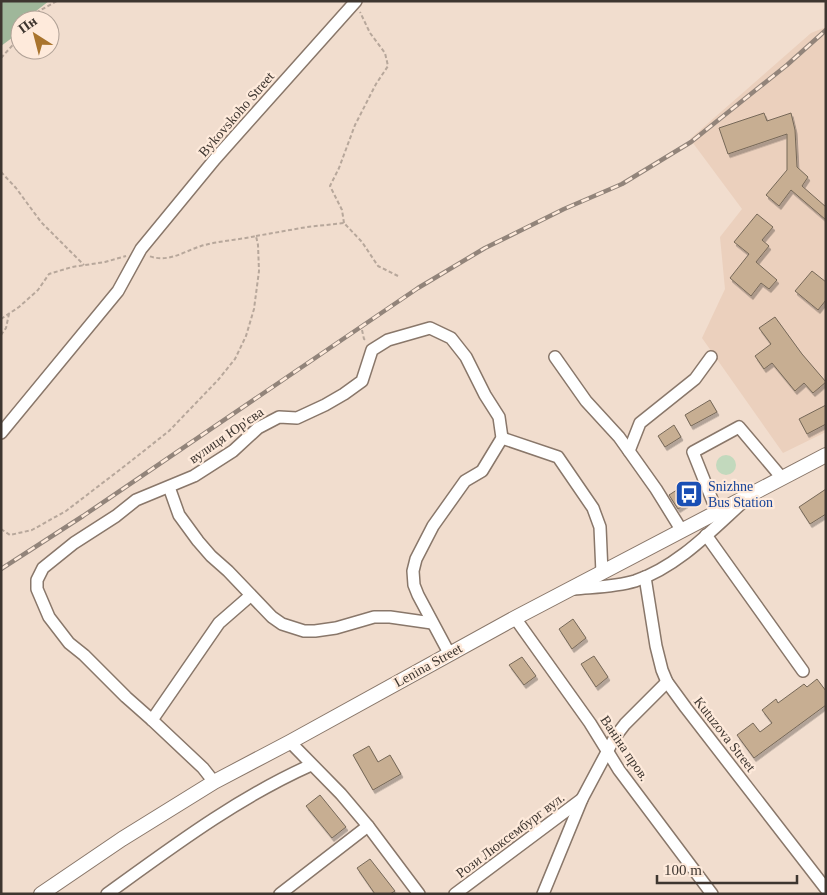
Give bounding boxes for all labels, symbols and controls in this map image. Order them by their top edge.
north arrow [10,10,60,60]
text: Пн [16,13,40,37]
street label: Bykovskoho Street [196,69,277,160]
street label: вулиця Юр'єва [186,404,267,467]
bus stop icon: Snizhne Bus Station [674,479,704,509]
place label: Snizhne Bus Station [708,479,773,510]
street label: Lenina Street [392,641,465,690]
street label: Kutuzova Street [691,694,758,775]
street label: Ваніна пров. [597,713,652,784]
street label: Рози Люксембург вул. [453,790,567,881]
scale bar [657,852,797,884]
text: 100 m [664,862,702,878]

